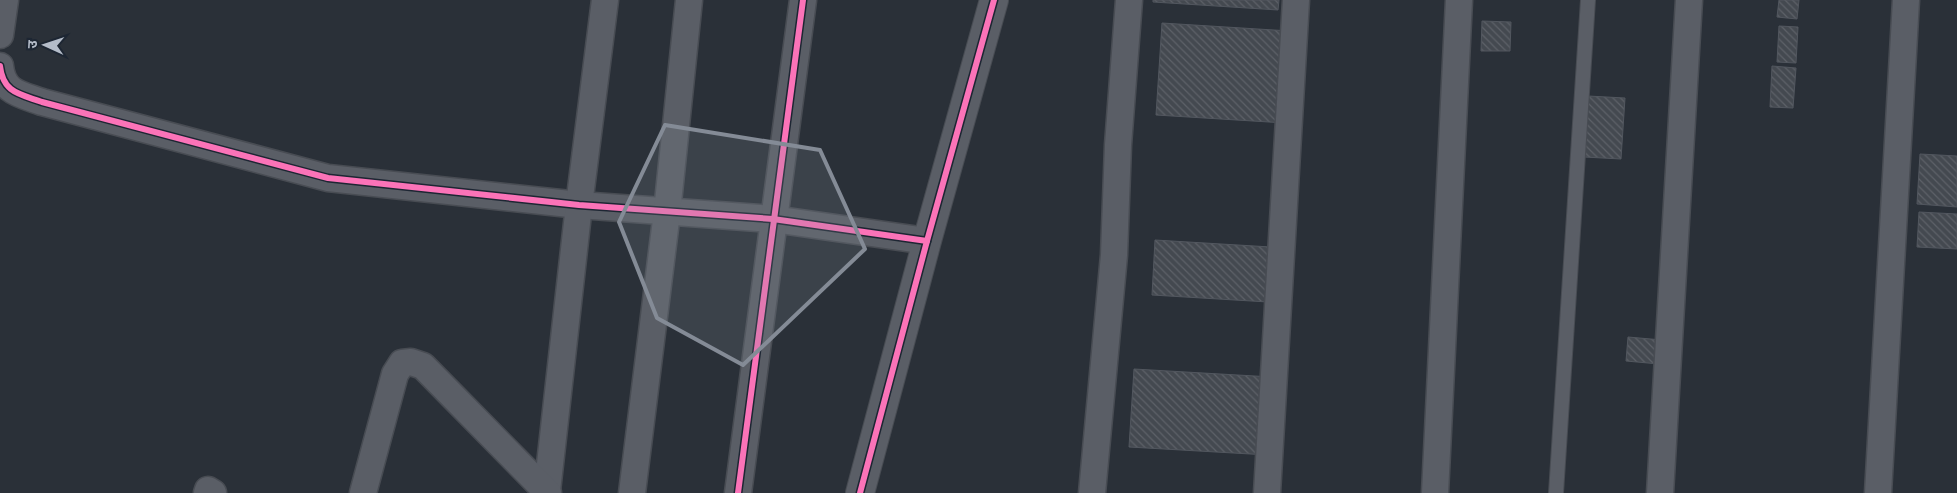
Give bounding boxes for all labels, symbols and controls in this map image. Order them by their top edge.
north arrow [20,20,70,70]
text: उ [22,39,41,49]

